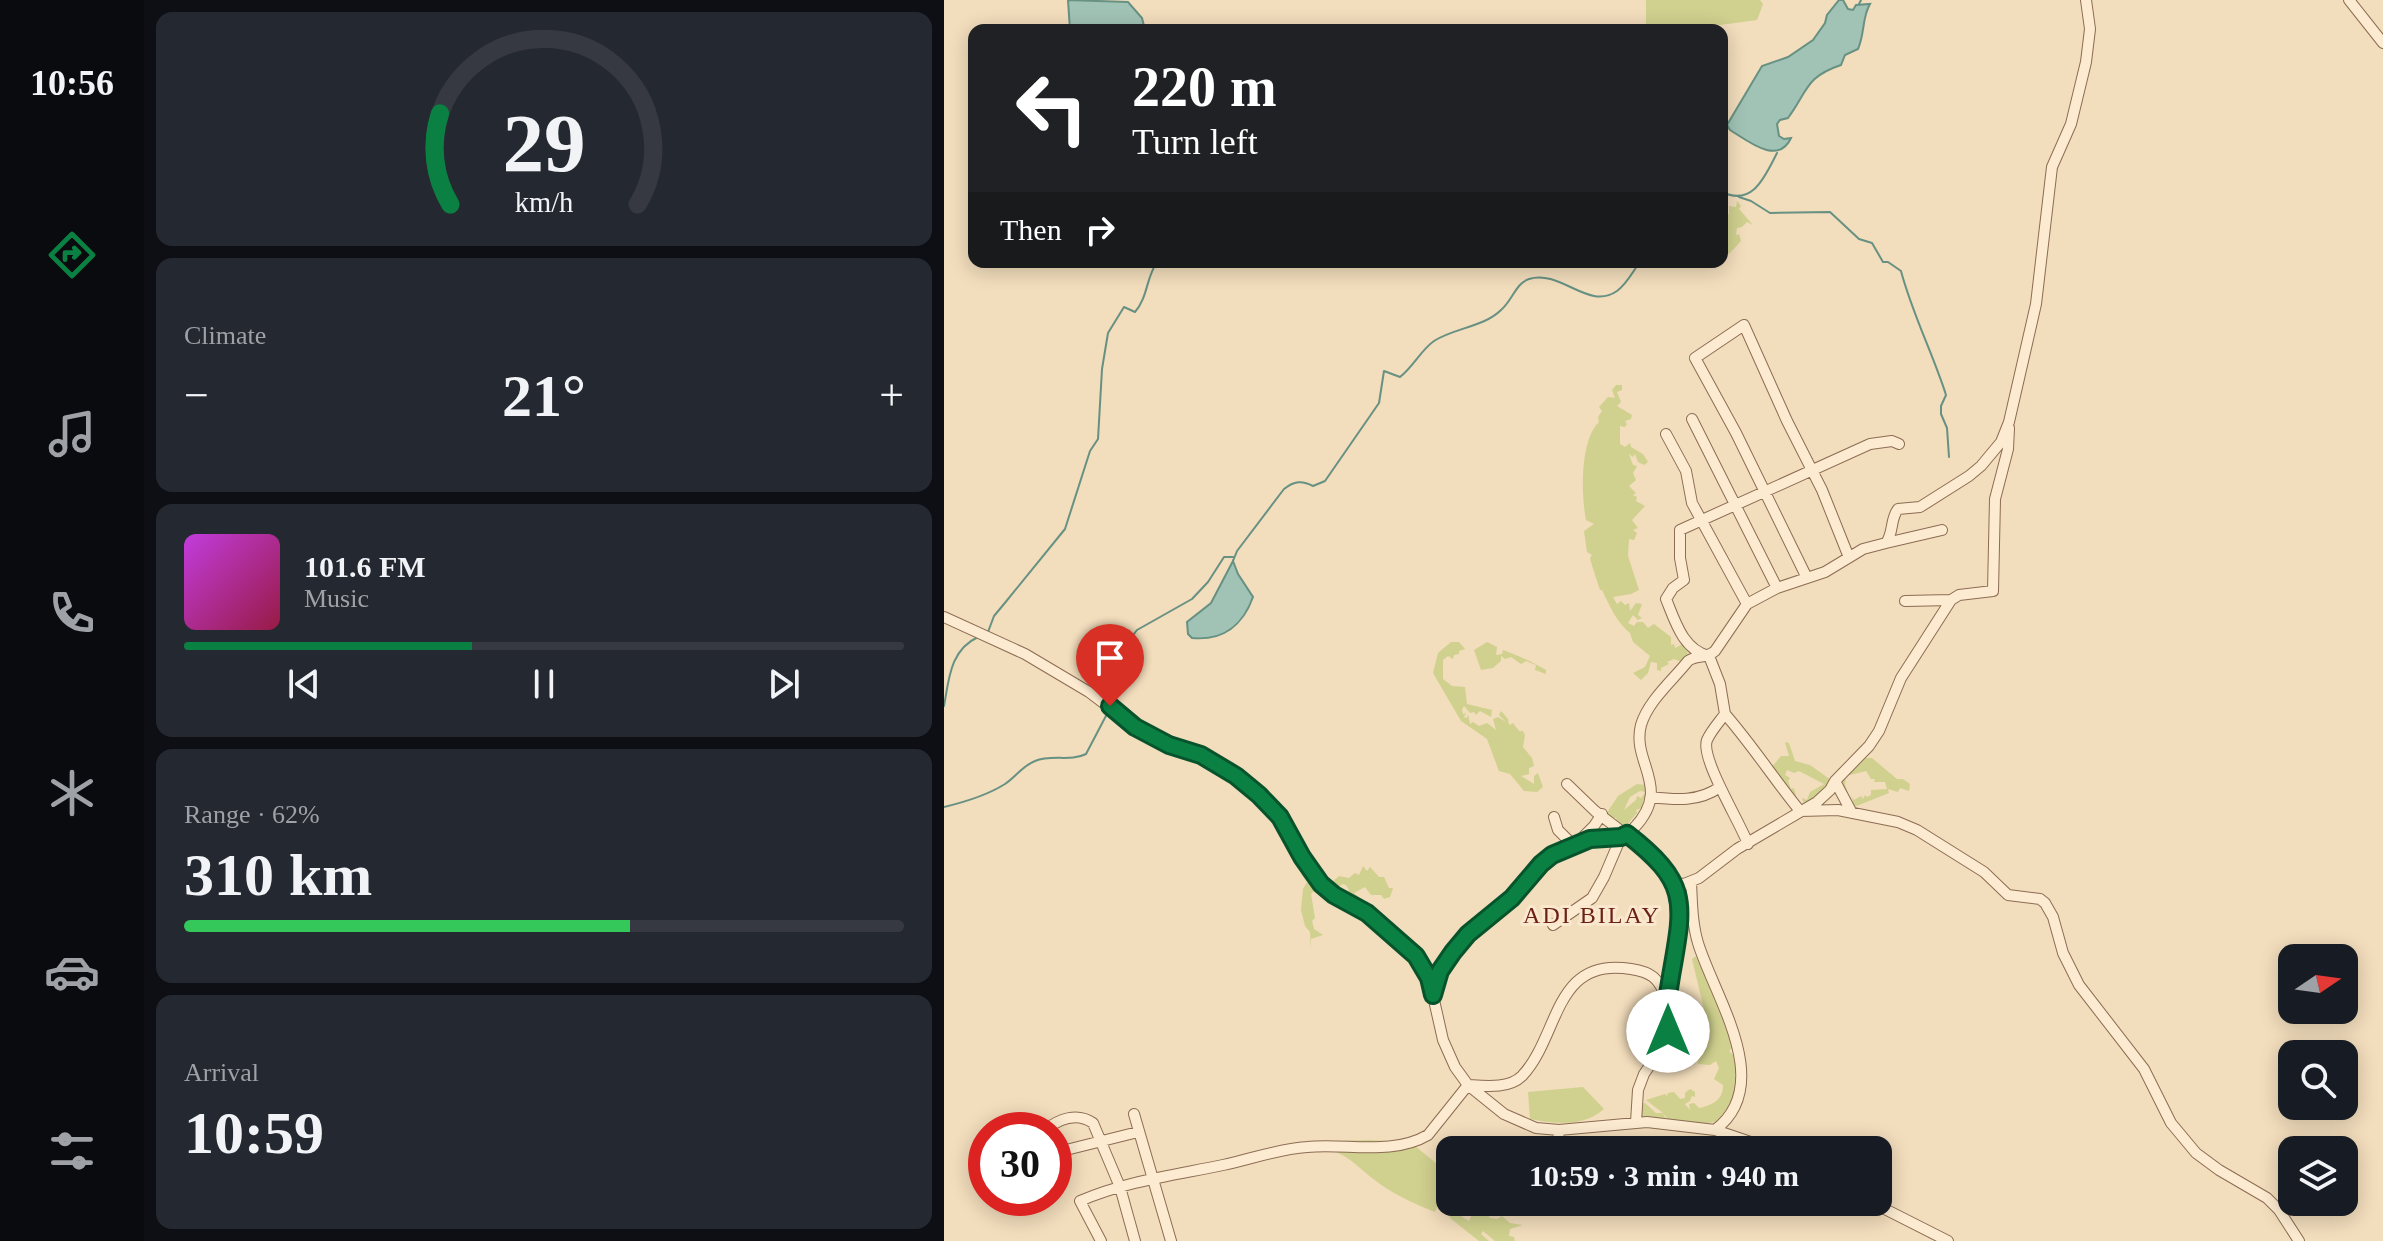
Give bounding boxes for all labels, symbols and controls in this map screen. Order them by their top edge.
icon: left [1000,56,1104,160]
text: 220 m [1132,56,1277,118]
text: 10:56 [30,63,114,103]
text: 29 [502,96,586,188]
text: Turn left [1132,122,1258,162]
text: km/h [515,187,573,218]
icon: right [1078,208,1122,252]
text: Then [1000,213,1062,246]
icon: directions [44,227,100,283]
text: Climate [184,321,266,350]
text: 21° [502,363,586,429]
text: − [184,371,209,420]
text: + [879,371,904,420]
icon: music [44,406,100,462]
text: 101.6 FM [304,550,426,583]
text: Music [304,584,369,613]
icon: phone [44,585,100,641]
pin [1076,624,1144,706]
icon: arrive [1088,636,1132,680]
icon: previous [282,662,326,706]
icon: pause [522,662,566,706]
icon: next [762,662,806,706]
icon: climate [44,765,100,821]
text: Range · 62% [184,800,320,829]
text: 310 km [184,842,372,908]
district label: ADI BILAY [1523,902,1661,928]
icon: car [44,944,100,1000]
north arrow [2278,944,2358,1024]
map controls [2278,944,2358,1216]
position arrow [1626,989,1710,1073]
button: search [2278,1040,2358,1120]
text: Arrival [184,1058,259,1087]
text: 10:59 [184,1100,324,1166]
speed limit sign: 30 [968,1112,1072,1216]
icon: filters [44,1123,100,1179]
button: layers [2278,1136,2358,1216]
text: 10:59 · 3 min · 940 m [1529,1159,1799,1192]

